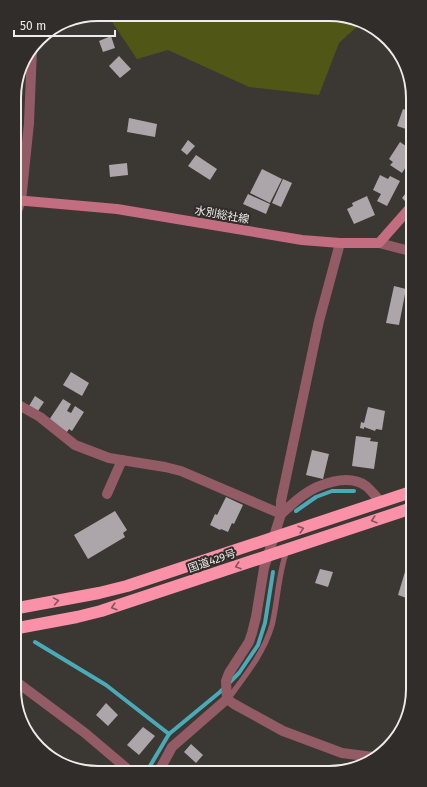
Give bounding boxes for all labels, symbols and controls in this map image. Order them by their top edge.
scale bar [14,12,115,38]
text: 50 m [20,19,46,33]
street label: 水別総社線 [194,204,250,226]
one-way arrow [371,515,378,524]
one-way arrow [298,525,305,533]
street label: 国道429号 [186,547,238,575]
one-way arrow [234,561,241,569]
one-way arrow [53,597,59,606]
one-way arrow [111,602,118,610]

